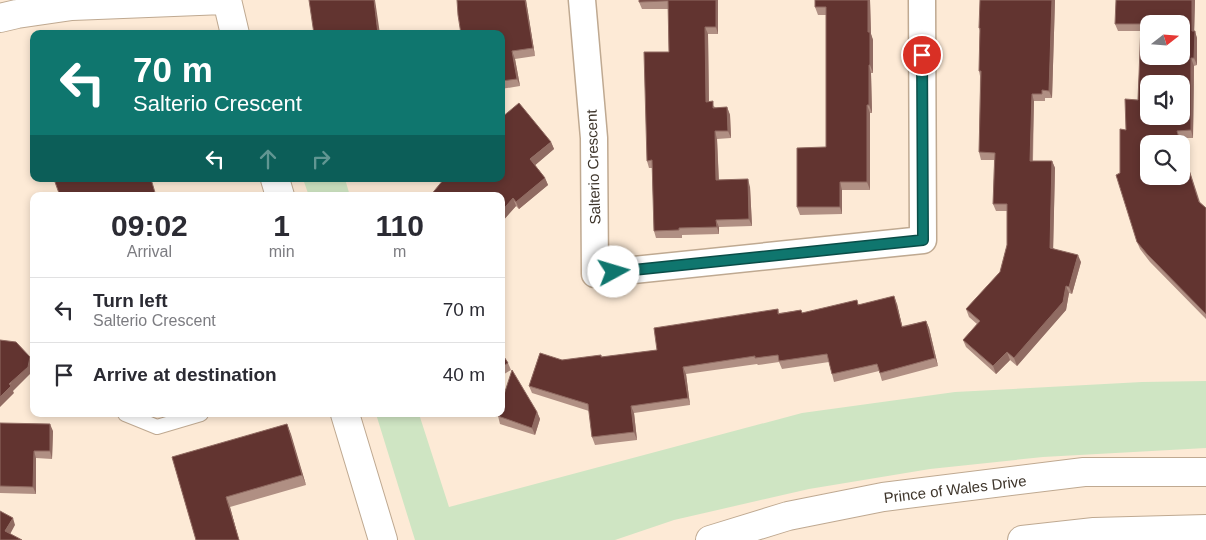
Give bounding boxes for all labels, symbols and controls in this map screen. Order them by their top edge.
north arrow [1140,15,1190,65]
map controls [1140,15,1190,185]
pin [901,34,943,76]
icon: arrive [908,41,936,69]
icon: left [50,50,115,115]
text: 70 m [133,50,213,89]
button: sound [1140,75,1190,125]
text: Salterio Crescent [133,91,302,116]
street label: Salterio Crescent [582,108,604,225]
button: search [1140,135,1190,185]
icon: left [201,145,229,173]
icon: ahead [254,145,282,173]
icon: right [307,145,335,173]
text: 09:02 [111,209,188,242]
text: 1 [273,209,290,242]
text: 110 [376,209,424,242]
text: Arrival [127,243,172,260]
text: min [269,243,295,260]
text: m [393,243,406,260]
position arrow [587,245,639,297]
text: Turn left [93,290,168,311]
icon: left [50,296,78,324]
text: 70 m [443,299,485,320]
text: Salterio Crescent [93,312,216,329]
icon: arrive [50,361,78,389]
text: Arrive at destination [93,364,277,385]
text: 40 m [443,364,485,385]
street label: Prince of Wales Drive [883,472,1027,506]

